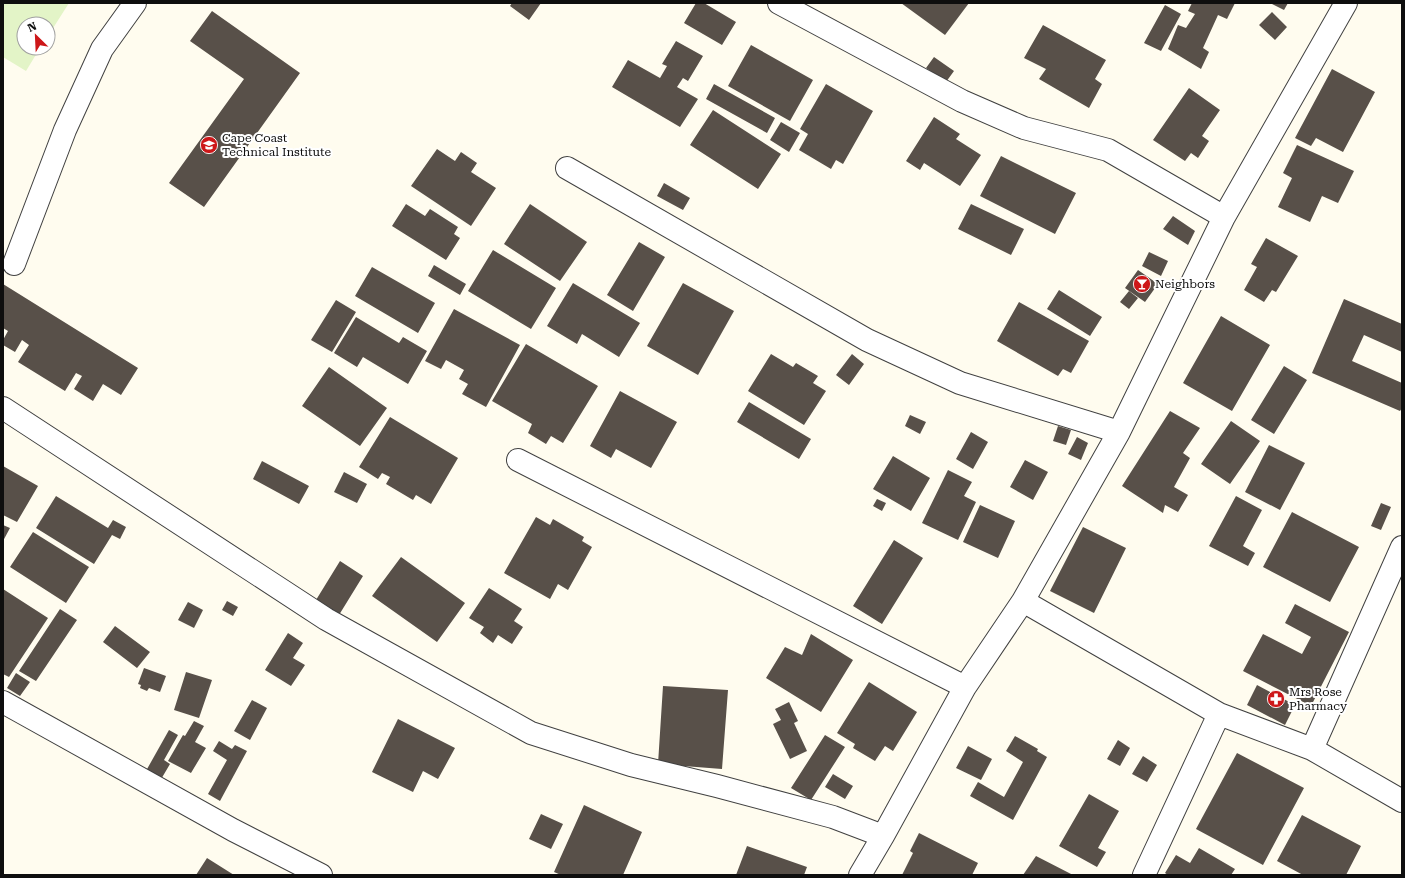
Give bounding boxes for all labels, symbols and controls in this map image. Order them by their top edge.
north arrow [16,16,56,56]
text: N [26,19,39,35]
place label: Cape Coast Technical Institute [222,131,331,159]
school or university icon: Cape Coast Technical Institute [199,135,219,155]
bar icon: Neighbors [1132,274,1152,294]
place label: Neighbors [1155,277,1215,291]
place label: Mrs Rose Pharmacy [1289,685,1348,713]
pharmacy icon: Mrs Rose Pharmacy [1266,689,1286,709]

